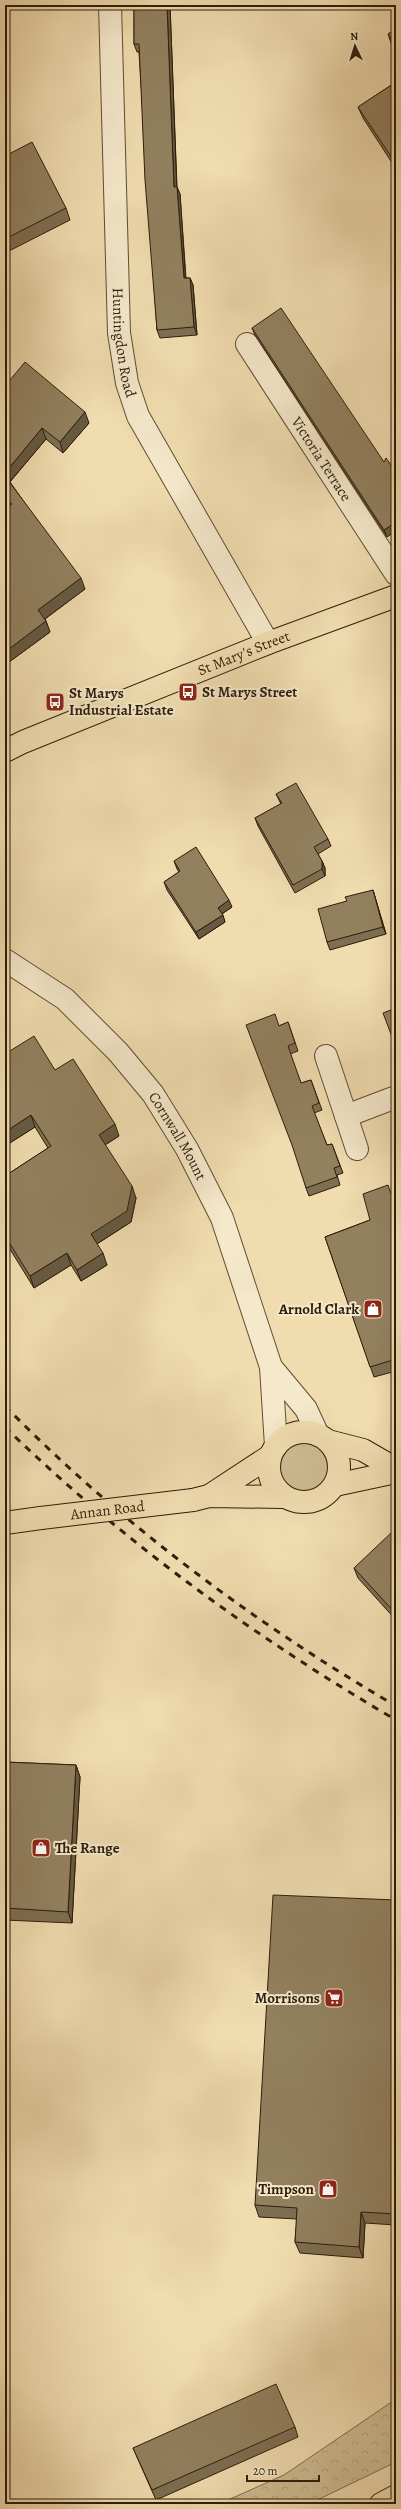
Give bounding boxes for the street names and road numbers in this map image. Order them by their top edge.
street label: Huntingdon Road [108,287,141,401]
street label: Victoria Terrace [286,412,356,505]
street label: St Mary's Street [195,626,293,680]
street label: Cornwall Mount [144,1088,211,1184]
street label: Annan Road [68,1496,147,1525]

